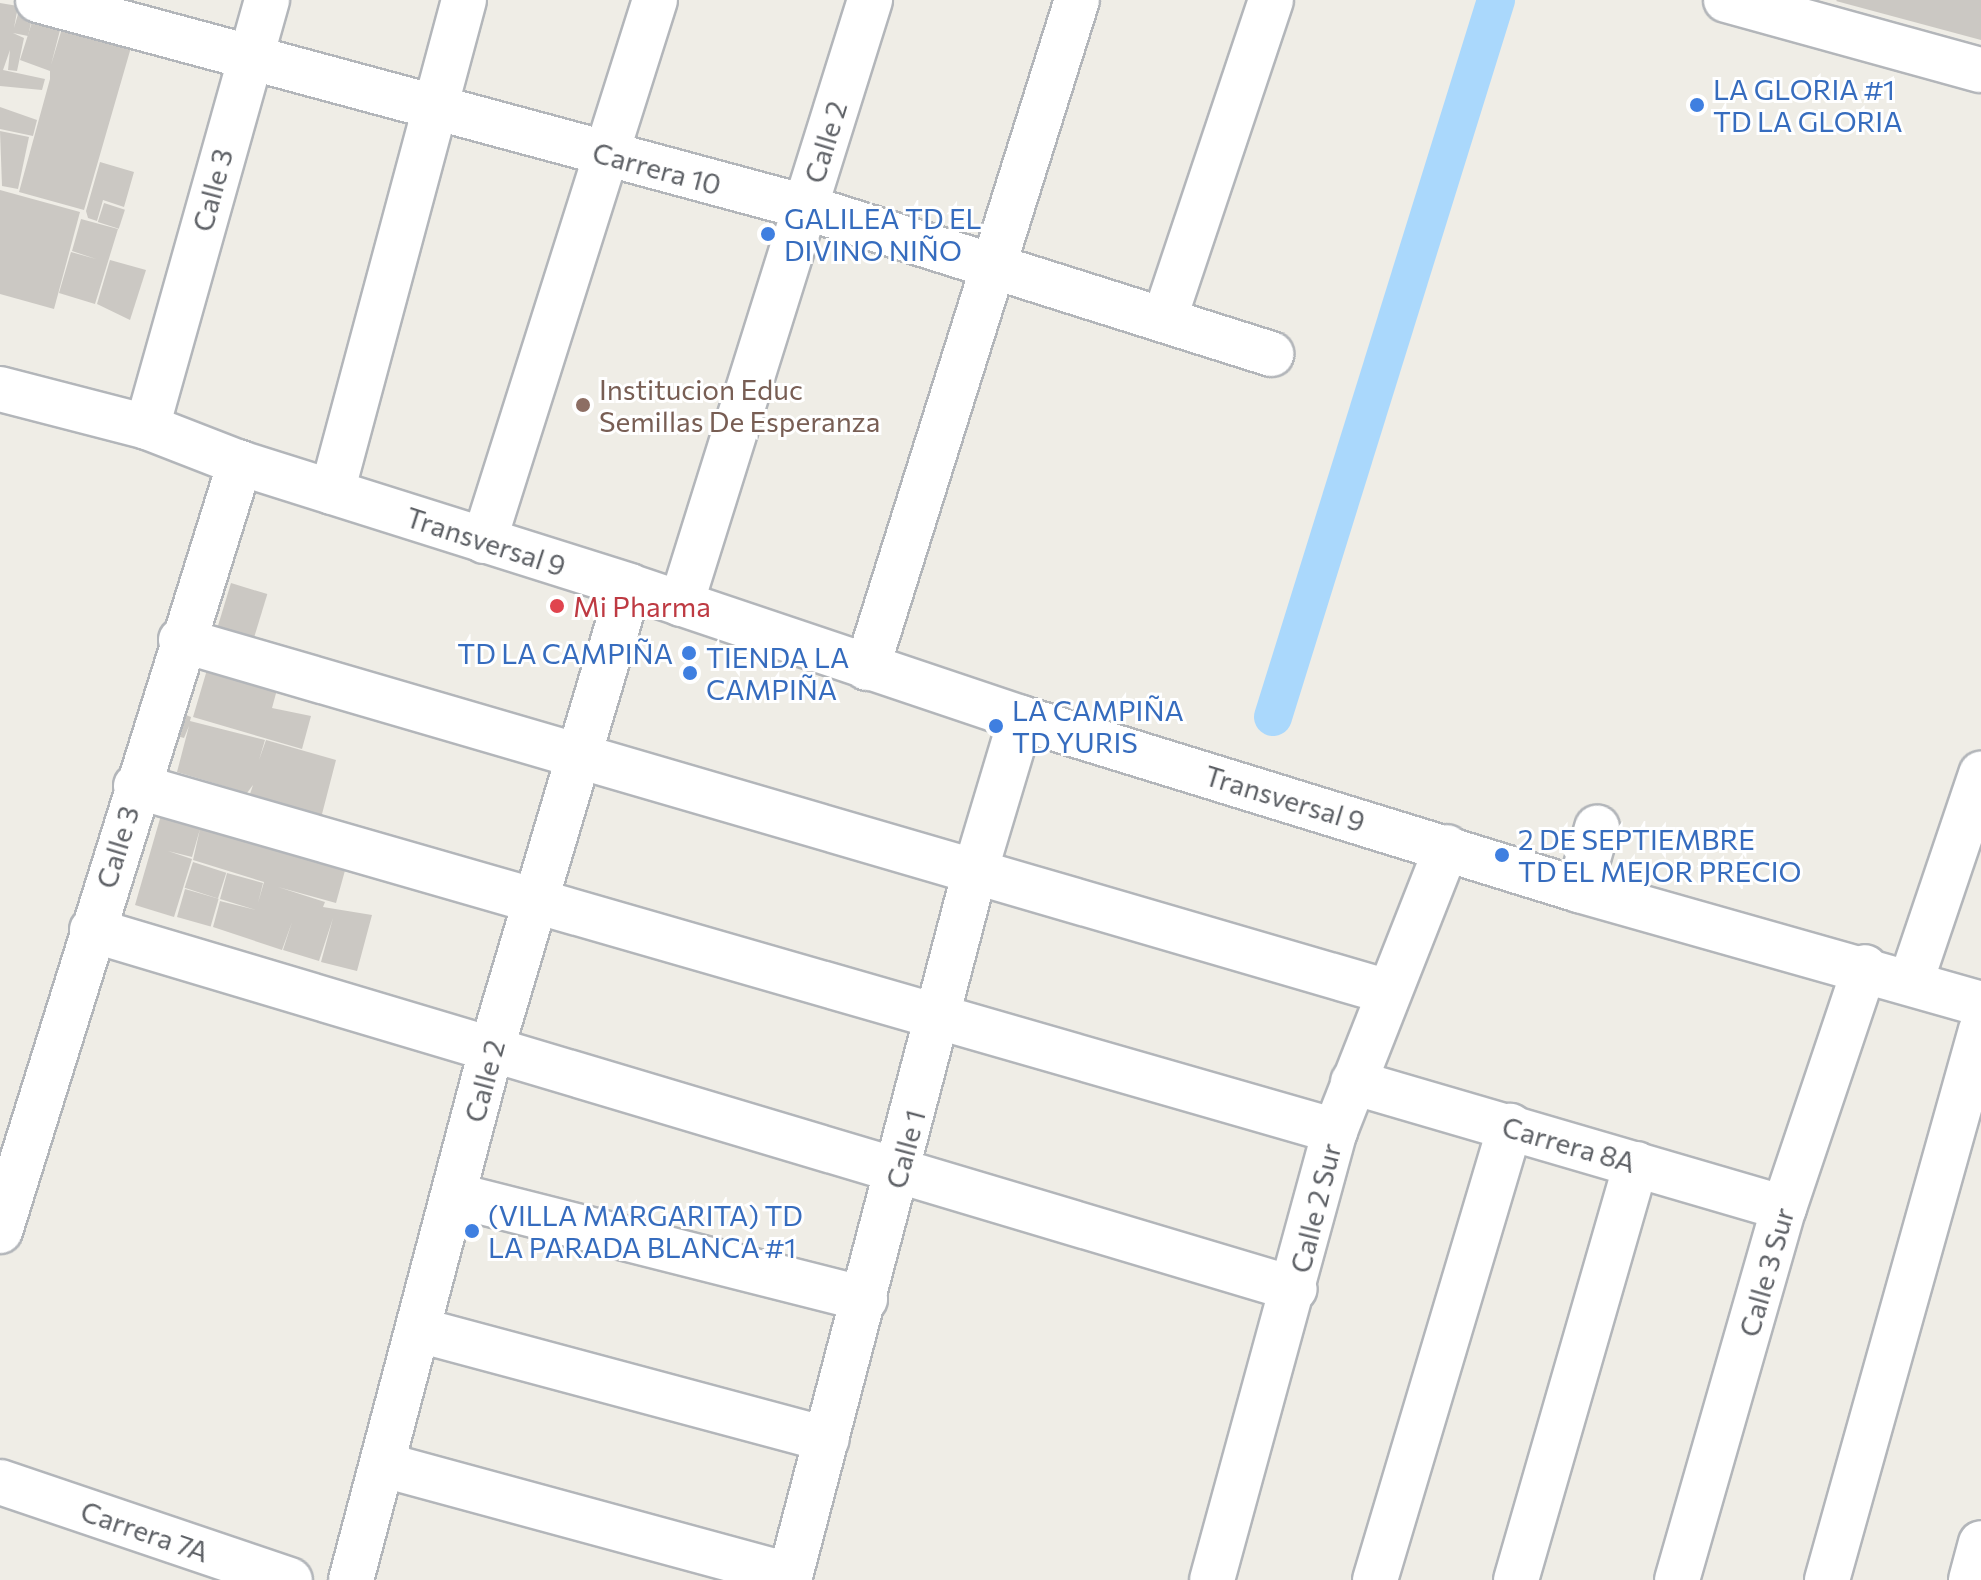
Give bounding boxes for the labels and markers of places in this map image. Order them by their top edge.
place label: LA GLORIA #1 TD LA GLORIA [1713,72,1902,138]
marker: LA GLORIA #1 TD LA GLORIA [1688,96,1706,114]
place label: GALILEA TD EL DIVINO NIÑO [784,201,982,267]
marker: GALILEA TD EL DIVINO NIÑO [759,225,777,243]
place label: Institucion Educ Semillas De Esperanza [599,372,880,438]
marker: Institucion Educ Semillas De Esperanza [574,396,592,414]
place label: Mi Pharma [573,589,711,623]
marker: Mi Pharma [548,597,566,615]
place label: TD LA CAMPIÑA [457,636,673,670]
place label: TIENDA LA CAMPIÑA [706,640,849,706]
marker: TD LA CAMPIÑA [680,644,698,662]
marker: TIENDA LA CAMPIÑA [681,664,699,682]
place label: LA CAMPIÑA TD YURIS [1012,693,1184,759]
marker: LA CAMPIÑA TD YURIS [987,717,1005,735]
place label: 2 DE SEPTIEMBRE TD EL MEJOR PRECIO [1518,822,1801,888]
marker: 2 DE SEPTIEMBRE TD EL MEJOR PRECIO [1493,846,1511,864]
place label: (VILLA MARGARITA) TD LA PARADA BLANCA #1 [488,1198,803,1264]
marker: (VILLA MARGARITA) TD LA PARADA BLANCA #1 [463,1222,481,1240]

